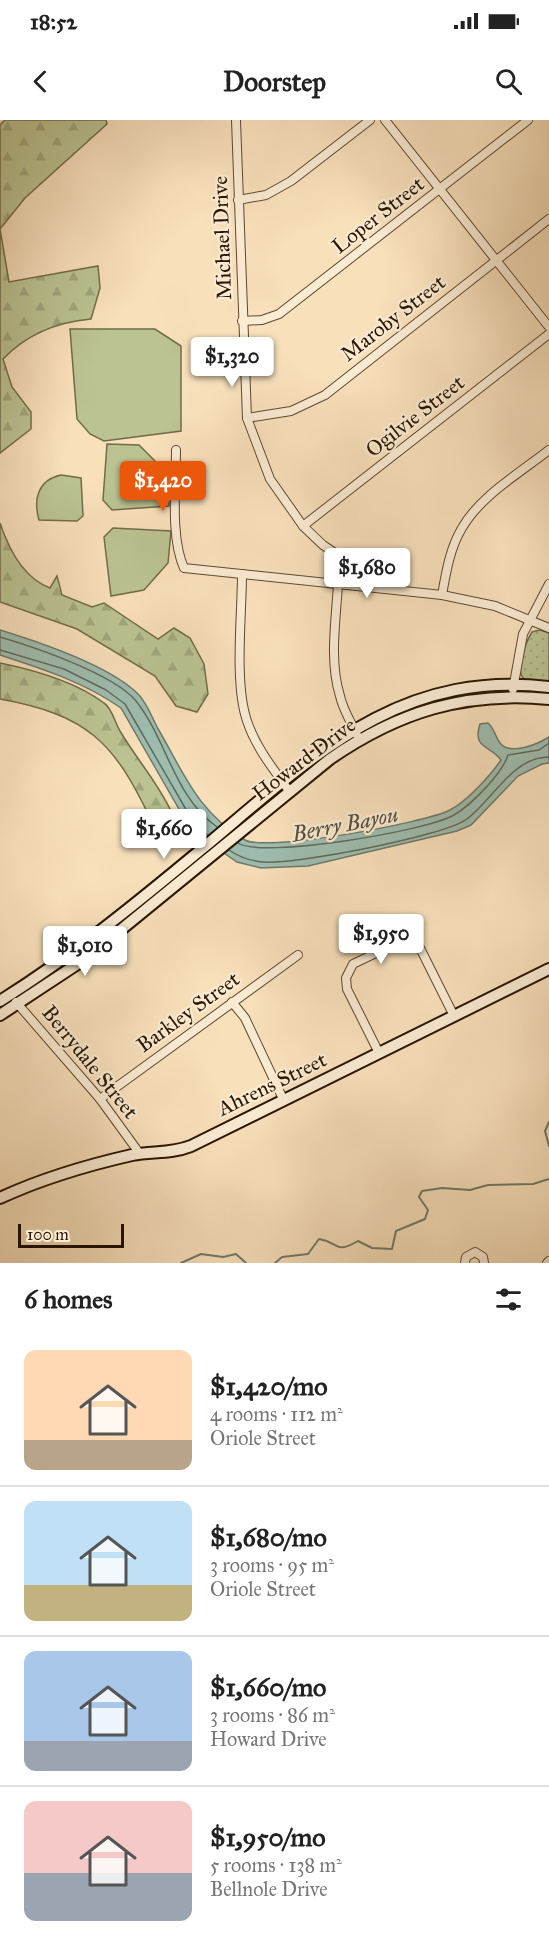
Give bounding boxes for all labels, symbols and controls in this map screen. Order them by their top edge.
text: 18:52 [30,8,77,35]
icon: back [24,65,57,98]
text: Doorstep [223,65,326,98]
icon: search [492,65,525,98]
street label: Loper Street [327,171,430,259]
street label: Michael Drive [207,175,237,301]
street label: Maroby Street [336,269,451,367]
pin: $1,320 [183,337,281,388]
text: $1,320 [205,344,259,368]
street label: Ogilvie Street [360,369,470,463]
pin: $1,420 [114,461,212,512]
text: $1,420 [134,468,192,492]
pin: $1,680 [318,548,416,599]
text: $1,680 [338,555,396,579]
street label: Howard Drive [247,712,361,806]
water label: Berry Bayou [289,800,400,848]
pin: $1,660 [115,809,213,860]
text: $1,660 [135,816,193,840]
pin: $1,950 [332,914,430,965]
text: $1,950 [353,921,409,945]
pin: $1,010 [36,926,134,977]
text: $1,010 [57,933,113,957]
street label: Barkley Street [131,966,245,1058]
street label: Berrydale Street [36,1000,144,1124]
street label: Ahrens Street [212,1046,331,1122]
scale bar [18,1221,124,1248]
text: 100 m [27,1225,69,1244]
text: 6 homes [24,1283,113,1315]
icon: filters [492,1283,525,1316]
text: $1,420/mo [210,1370,328,1402]
icon: home [72,1374,144,1446]
text: 4 rooms · 112 m² [210,1402,343,1426]
text: Oriole Street [210,1426,316,1450]
text: $1,680/mo [210,1521,327,1553]
icon: home [72,1525,144,1597]
text: 3 rooms · 95 m² [210,1553,334,1577]
text: Oriole Street [210,1577,316,1601]
text: $1,660/mo [210,1671,326,1703]
icon: home [72,1675,144,1747]
text: 3 rooms · 86 m² [210,1703,335,1727]
text: Howard Drive [210,1727,327,1751]
text: $1,950/mo [210,1821,326,1853]
icon: home [72,1825,144,1897]
text: 5 rooms · 138 m² [210,1853,342,1877]
text: Bellnole Drive [210,1877,328,1901]

